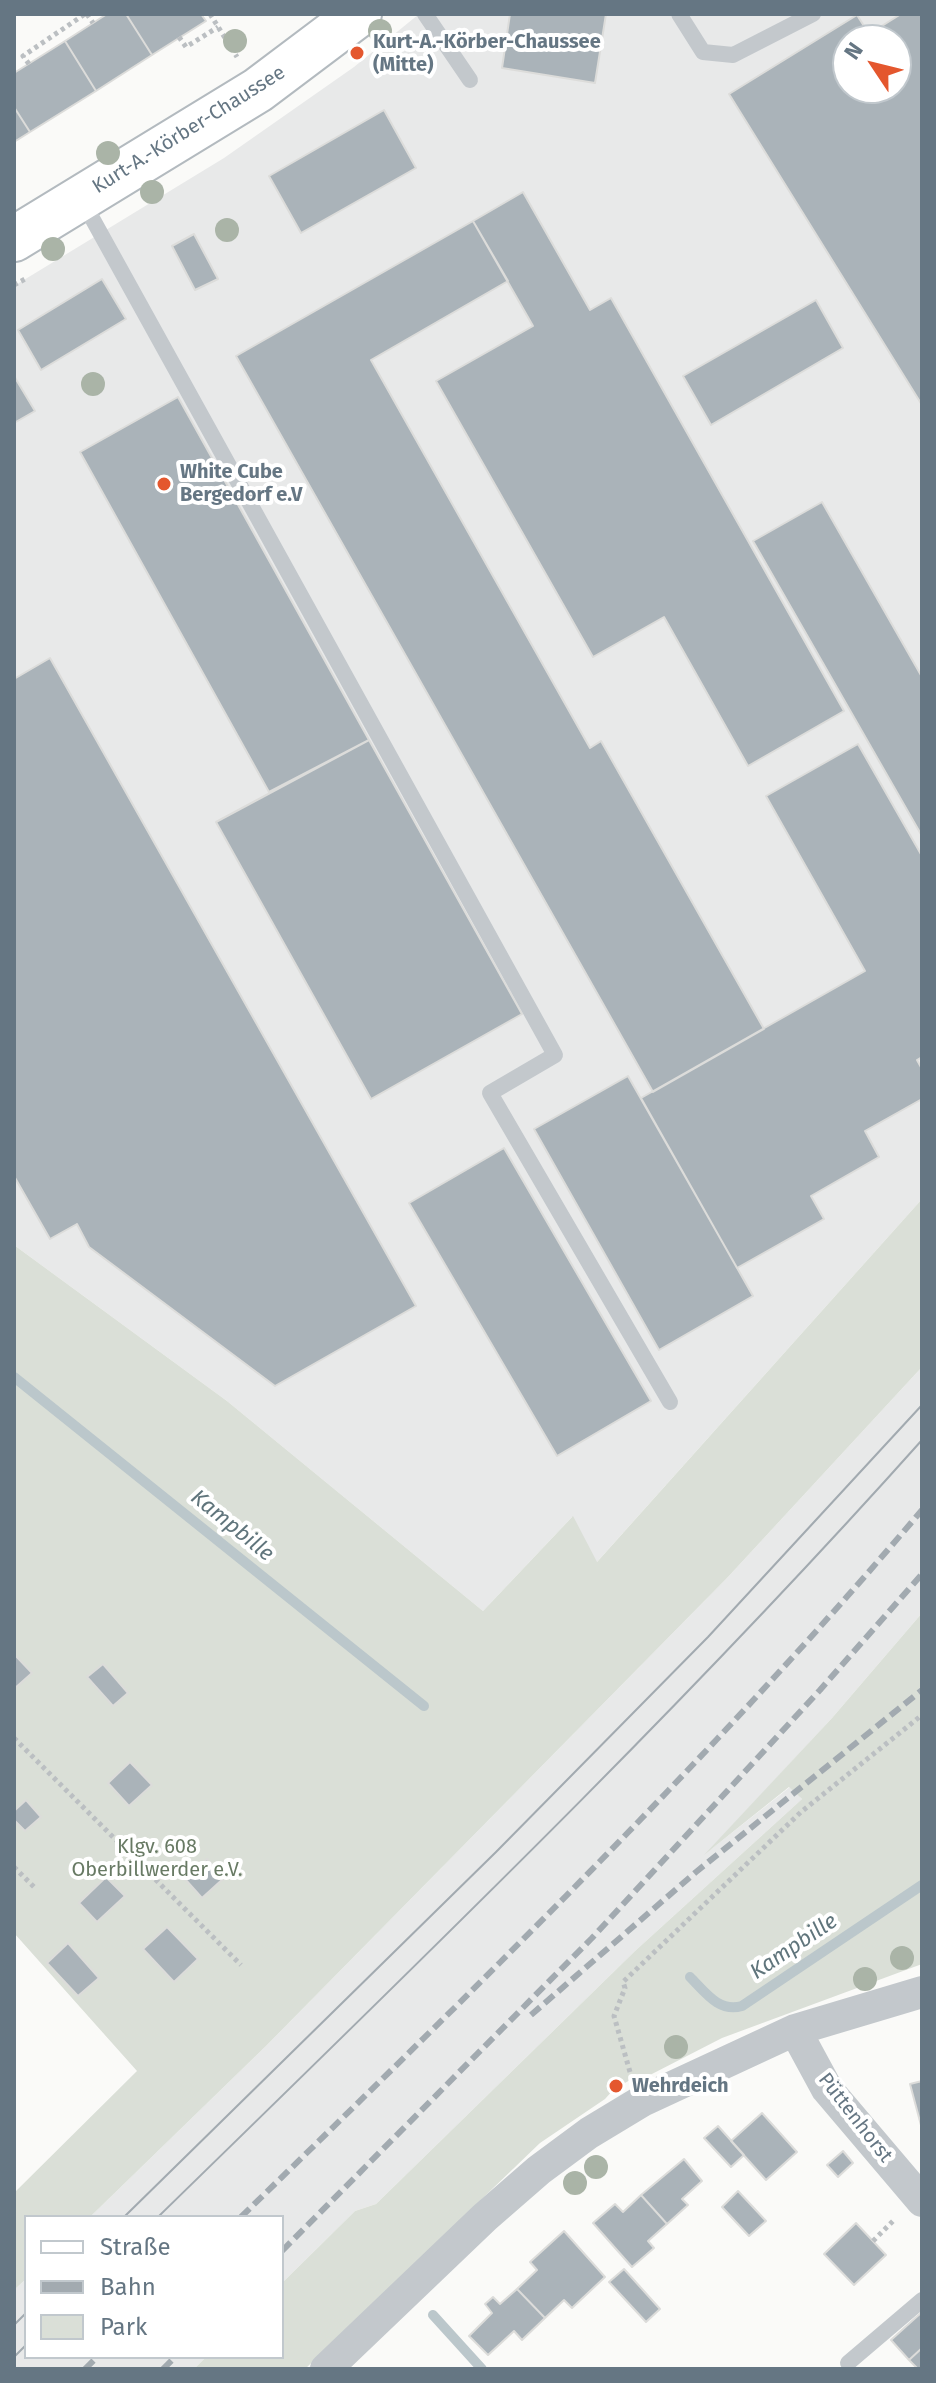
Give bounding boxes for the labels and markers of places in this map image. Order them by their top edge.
place label: Kurt-A.-Körber-Chaussee (Mitte) [373,30,601,77]
marker: Kurt-A.-Körber-Chaussee (Mitte) [348,44,366,62]
place label: White Cube Bergedorf e.V [180,460,302,507]
marker: White Cube Bergedorf e.V [155,475,173,493]
place label: Wehrdeich [632,2074,729,2098]
marker: Wehrdeich [607,2077,625,2095]

